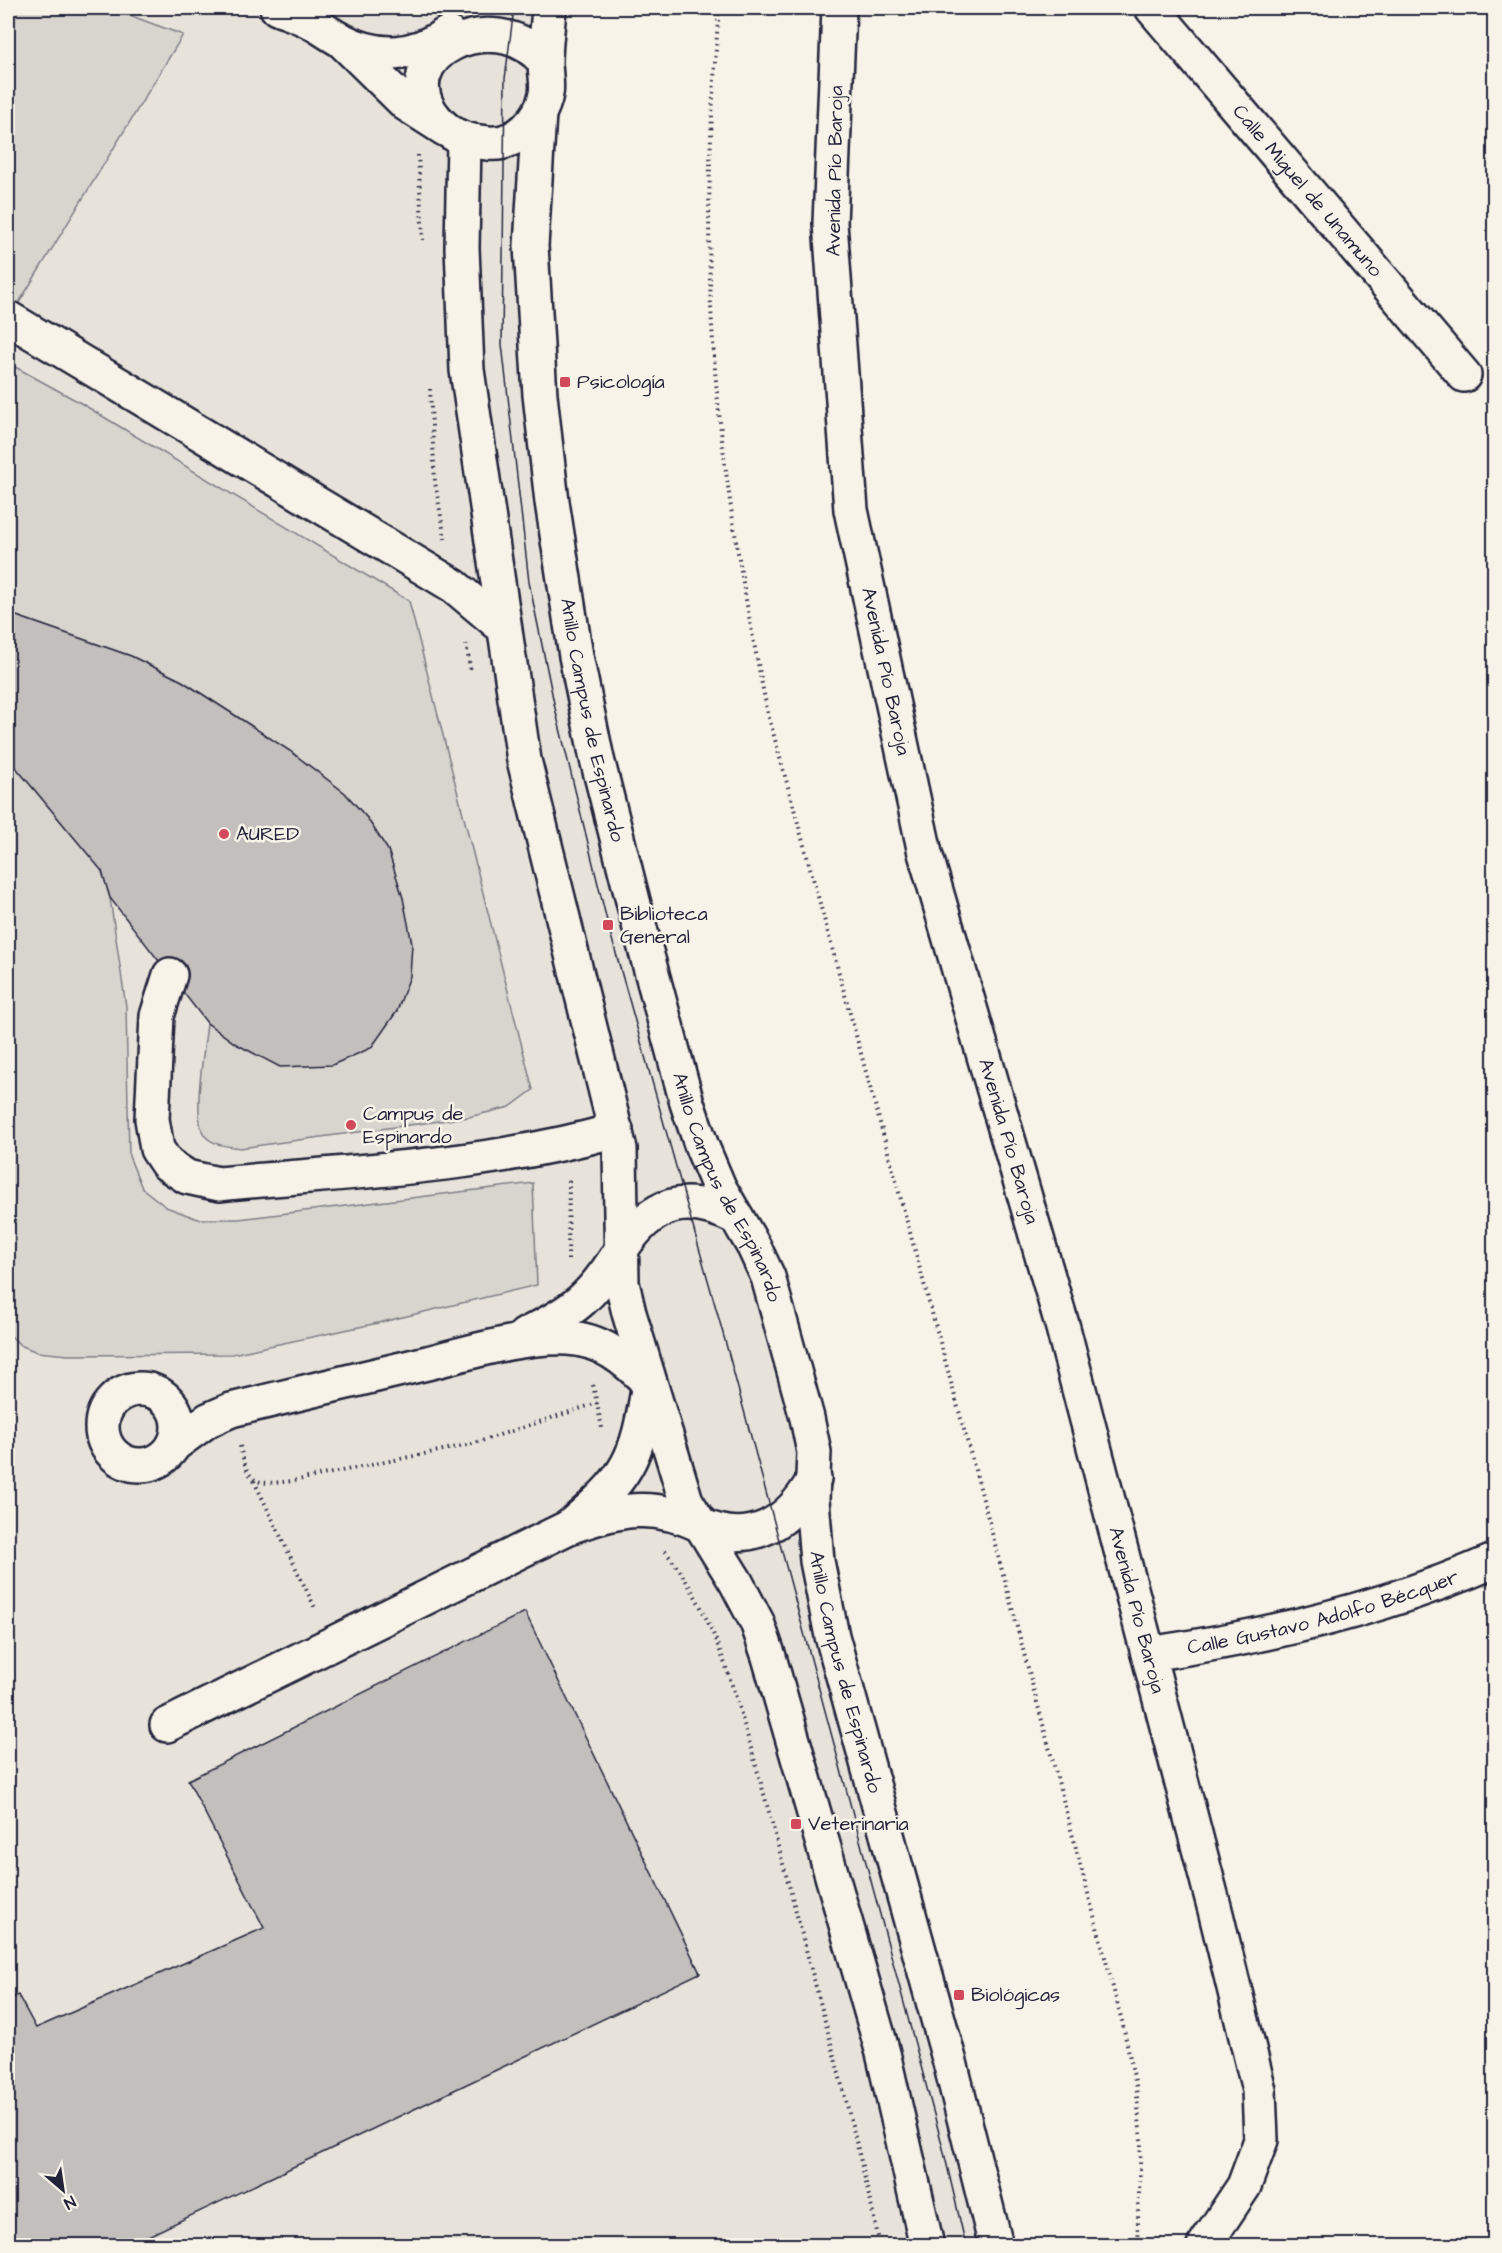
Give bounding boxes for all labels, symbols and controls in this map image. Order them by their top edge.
street label: Avenida Pío Baroja [820,85,850,257]
street label: Calle Miguel de Unamuno [1226,98,1389,283]
place label: Psicología [577,368,665,397]
marker: Psicología [558,375,572,389]
street label: Avenida Pío Baroja [854,585,918,758]
street label: Anillo Campus de Espinardo [553,596,632,845]
place label: AURED [236,820,299,848]
marker: AURED [217,827,231,841]
place label: Biblioteca General [620,900,708,951]
marker: Biblioteca General [601,918,615,932]
street label: Avenida Pío Baroja [971,1055,1046,1227]
street label: Anillo Campus de Espinardo [665,1069,788,1305]
place label: Campus de Espinardo [363,1100,463,1151]
marker: Campus de Espinardo [344,1118,358,1132]
street label: Avenida Pío Baroja [1102,1524,1172,1696]
street label: Anillo Campus de Espinardo [802,1550,889,1796]
street label: Calle Gustavo Adolfo Bécquer [1185,1563,1463,1662]
place label: Veterinaria [808,1810,909,1838]
marker: Veterinaria [789,1817,803,1831]
place label: Biológicas [971,1981,1060,2010]
marker: Biológicas [952,1988,966,2002]
north arrow [33,2160,93,2220]
text: N [60,2190,80,2214]

